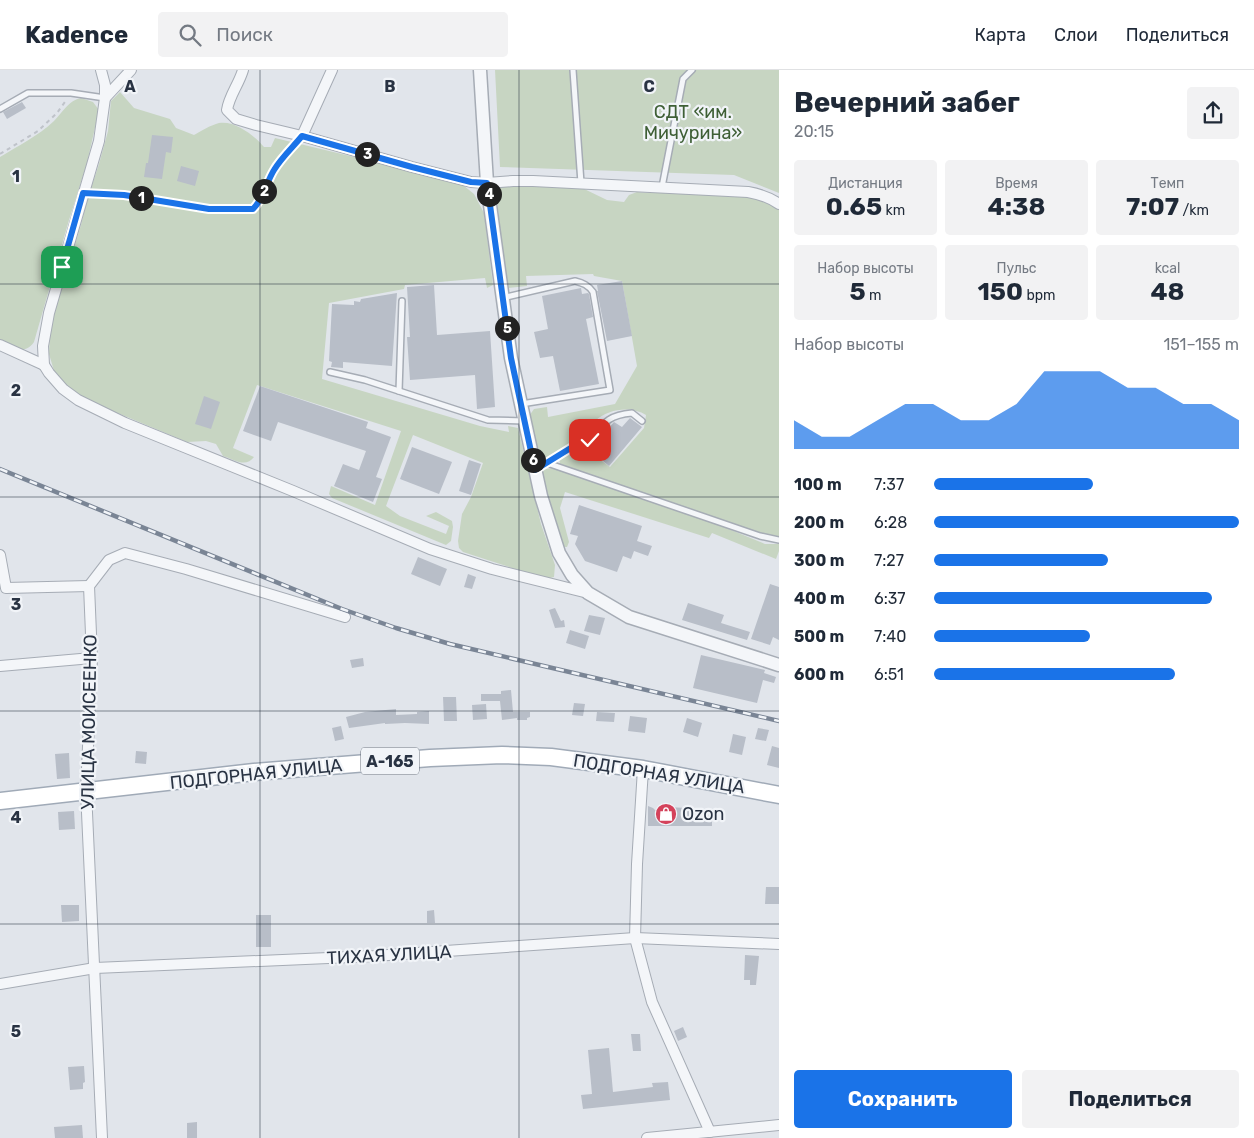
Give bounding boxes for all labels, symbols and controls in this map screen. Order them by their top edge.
search box [158,12,508,57]
text: Kadence [25,21,128,49]
icon: search [176,21,204,49]
text: Поиск [216,23,273,46]
text: Карта [975,24,1026,46]
text: Слои [1054,24,1098,46]
text: Поделиться [1126,24,1229,46]
text: A [124,77,136,96]
text: B [384,77,396,96]
text: C [643,77,655,96]
text: Вечерний забег [794,86,1020,119]
button: share [1187,87,1239,139]
park label: СДТ «им. Мичурина» [644,101,742,144]
text: 20:15 [794,122,834,141]
pin: 3 [354,142,380,166]
text: 3 [363,146,372,163]
text: 1 [12,167,20,186]
text: Дистанция [828,175,903,192]
text: Время [995,175,1038,192]
text: Темп [1151,175,1184,192]
pin: 2 [252,178,276,204]
pin: 4 [476,182,502,206]
text: 2 [260,183,269,200]
pin: 1 [128,186,154,210]
text: 4 [485,186,494,203]
text: 1 [138,190,145,207]
text: 0.65 [826,192,882,221]
text: 4:38 [988,192,1045,221]
text: 7:07 [1126,192,1179,221]
text: km [882,202,905,219]
text: /km [1179,202,1209,219]
pin [41,246,83,288]
icon: arrive [48,253,76,281]
text: Набор высоты [817,260,914,277]
text: Пульс [996,260,1037,277]
text: kcal [1155,260,1180,277]
text: 5 [849,277,866,306]
text: 150 [977,277,1023,306]
text: 48 [1150,277,1185,306]
text: m [866,287,882,304]
text: bpm [1023,287,1056,304]
pin: 5 [494,316,520,340]
text: 5 [503,320,512,337]
text: Набор высоты [794,335,904,354]
text: 151–155 m [1163,335,1239,354]
text: 2 [11,381,21,400]
pin [569,419,611,461]
icon: check [576,426,604,454]
pin: 6 [520,448,546,472]
text: 6 [529,452,538,469]
text: 100 m [794,475,842,494]
text: 7:37 [874,475,904,494]
text: 200 m [794,513,844,532]
text: 6:28 [874,513,907,532]
text: 300 m [794,551,844,570]
text: 7:27 [874,551,904,570]
text: 400 m [794,589,845,608]
text: 6:37 [874,589,906,608]
text: 3 [11,595,21,614]
text: 500 m [794,627,844,646]
text: 7:40 [874,627,906,646]
street label: УЛИЦА МОИСЕЕНКО [76,634,102,810]
text: 600 m [794,665,844,684]
text: 6:51 [874,665,904,684]
road number: А-165 [361,748,419,774]
street label: ПОДГОРНАЯ УЛИЦА [572,750,746,798]
street label: ПОДГОРНАЯ УЛИЦА [169,754,343,794]
shop icon: Ozon [654,802,678,826]
place label: Ozon [682,803,724,825]
text: 4 [11,808,22,827]
street label: ТИХАЯ УЛИЦА [326,941,452,969]
text: 5 [11,1022,21,1041]
button: Сохранить [794,1070,1012,1128]
button: Поделиться [1022,1070,1239,1128]

